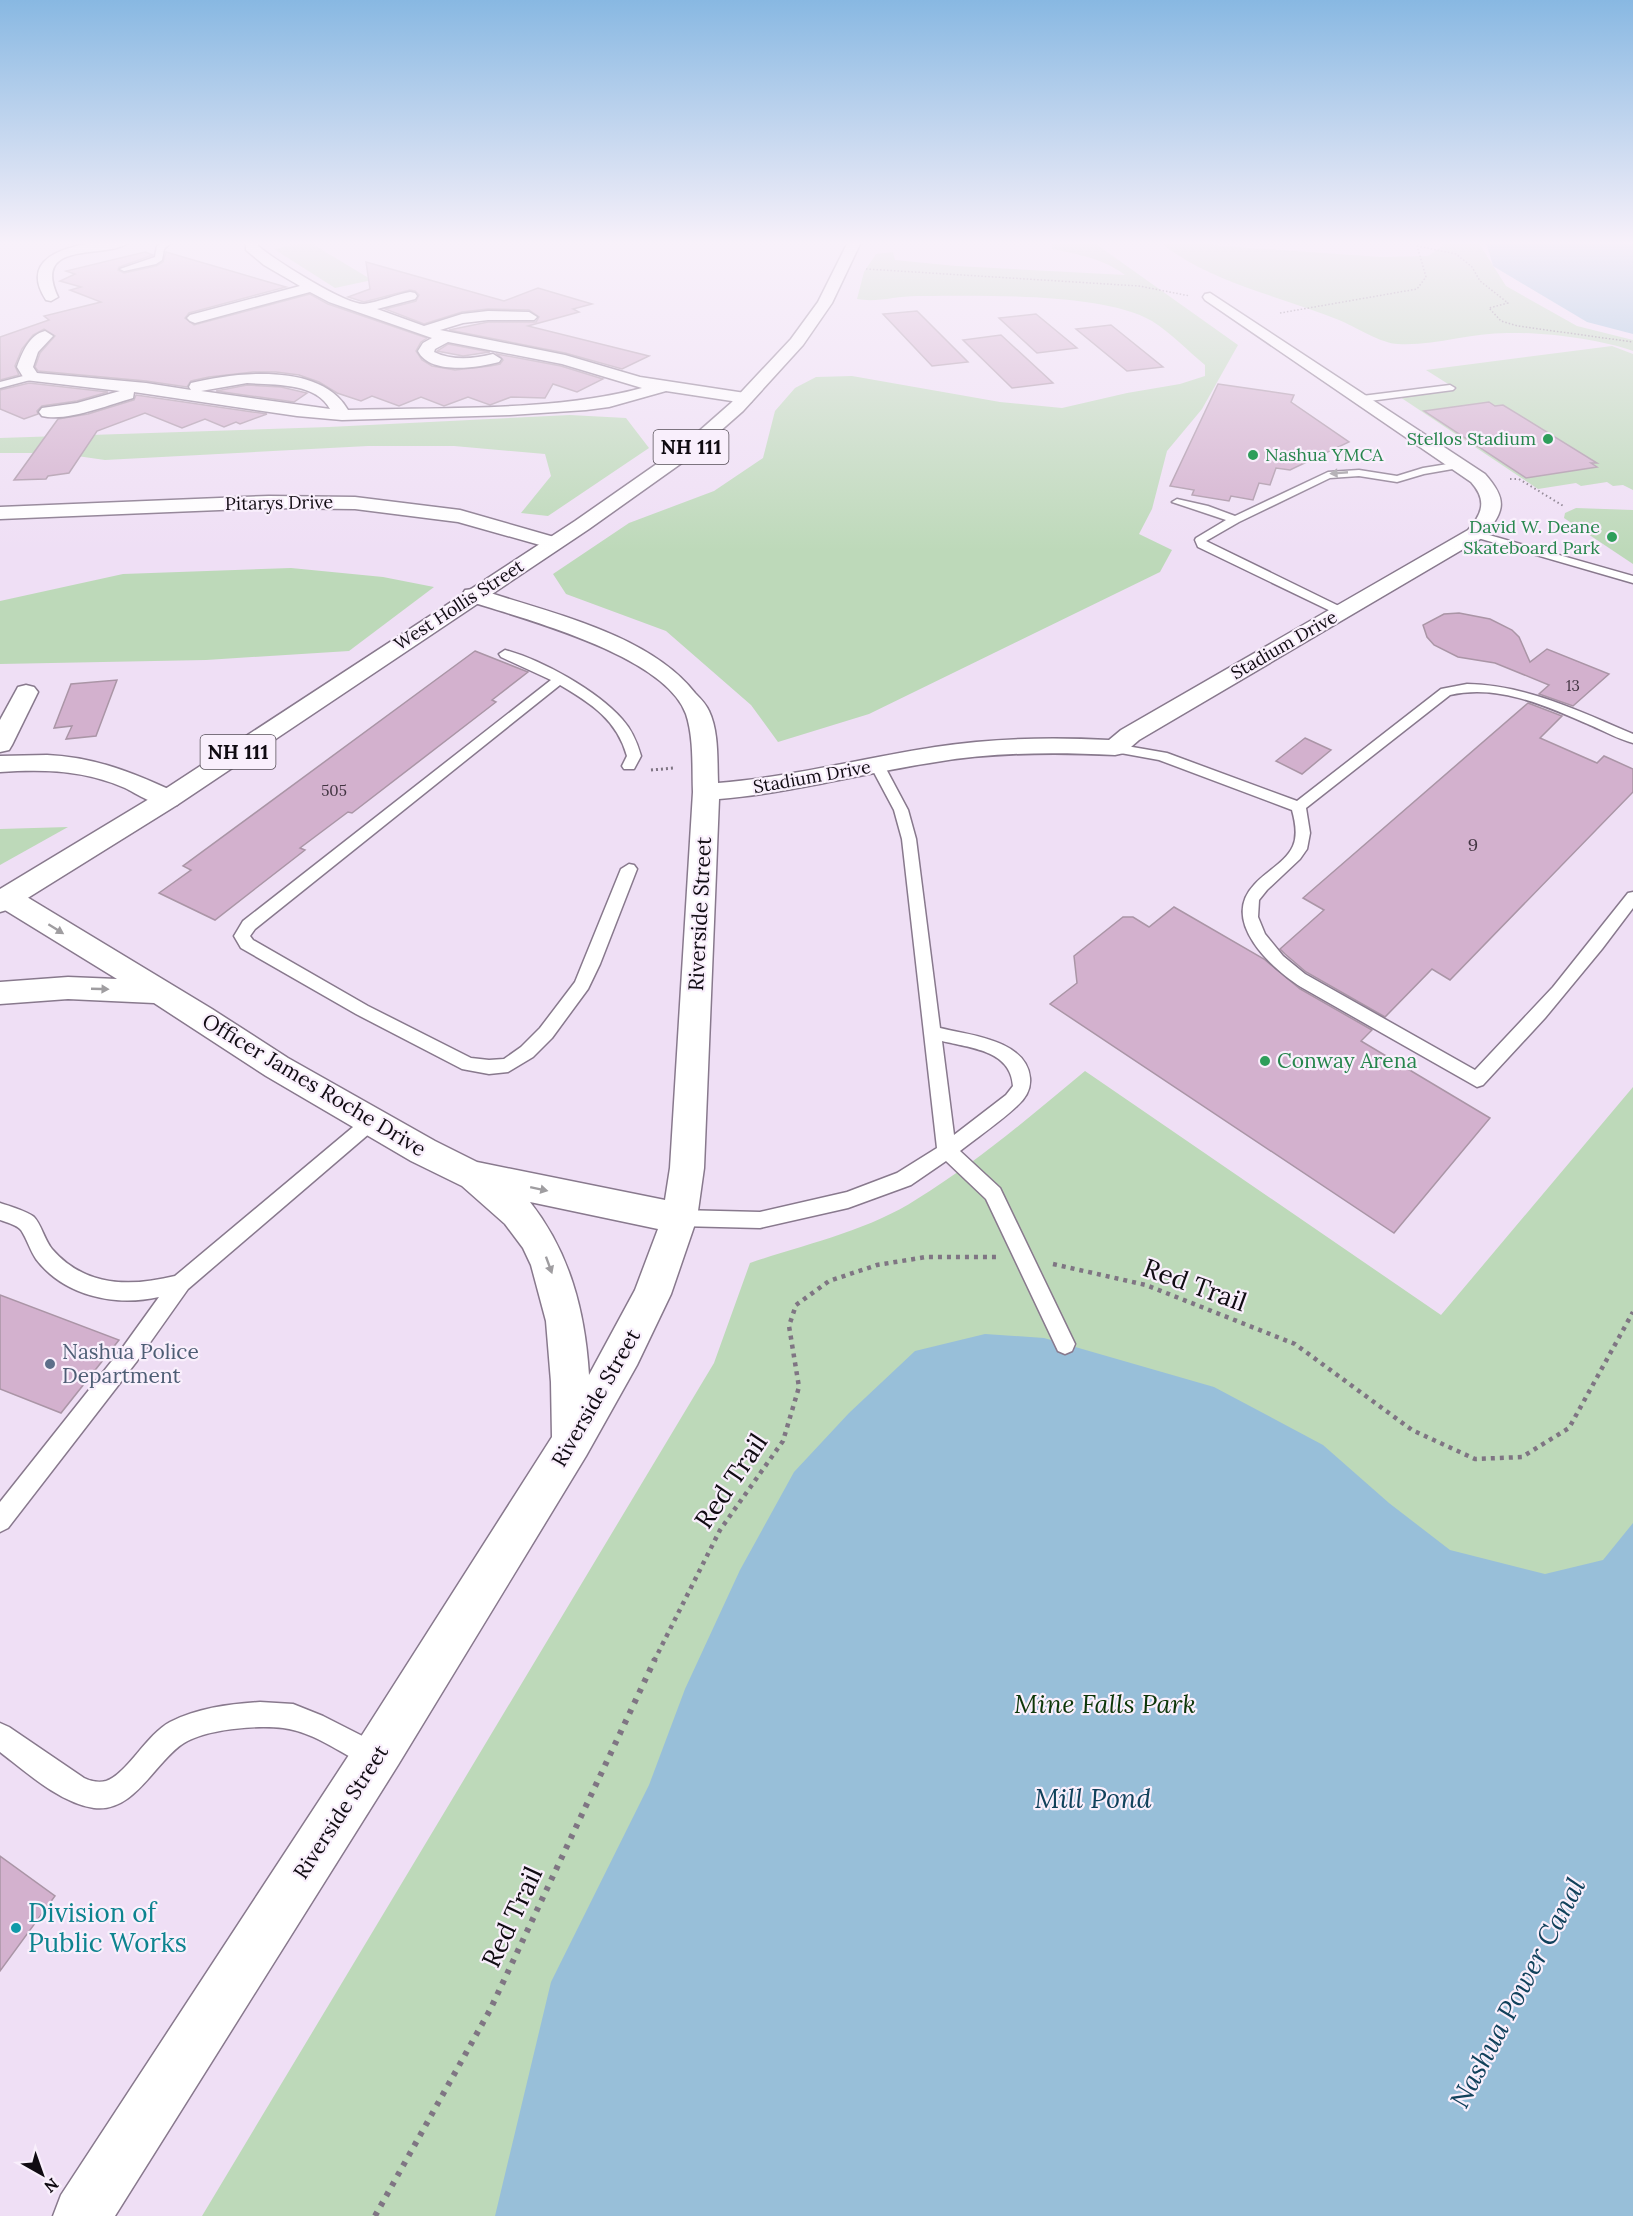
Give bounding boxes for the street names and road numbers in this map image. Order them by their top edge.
road number: NH 111 [654,430,728,464]
street label: Pitarys Drive [225,490,334,515]
street label: West Hollis Street [390,554,528,655]
street label: Stadium Drive [1227,605,1341,684]
road number: NH 111 [200,735,276,769]
street label: Stadium Drive [751,755,873,798]
street label: Riverside Street [682,835,717,992]
street label: Officer James Roche Drive [197,1007,431,1162]
street label: Red Trail [1139,1251,1251,1318]
street label: Riverside Street [545,1323,646,1471]
street label: Red Trail [687,1427,774,1535]
street label: Riverside Street [287,1739,395,1884]
street label: Red Trail [474,1861,549,1973]

